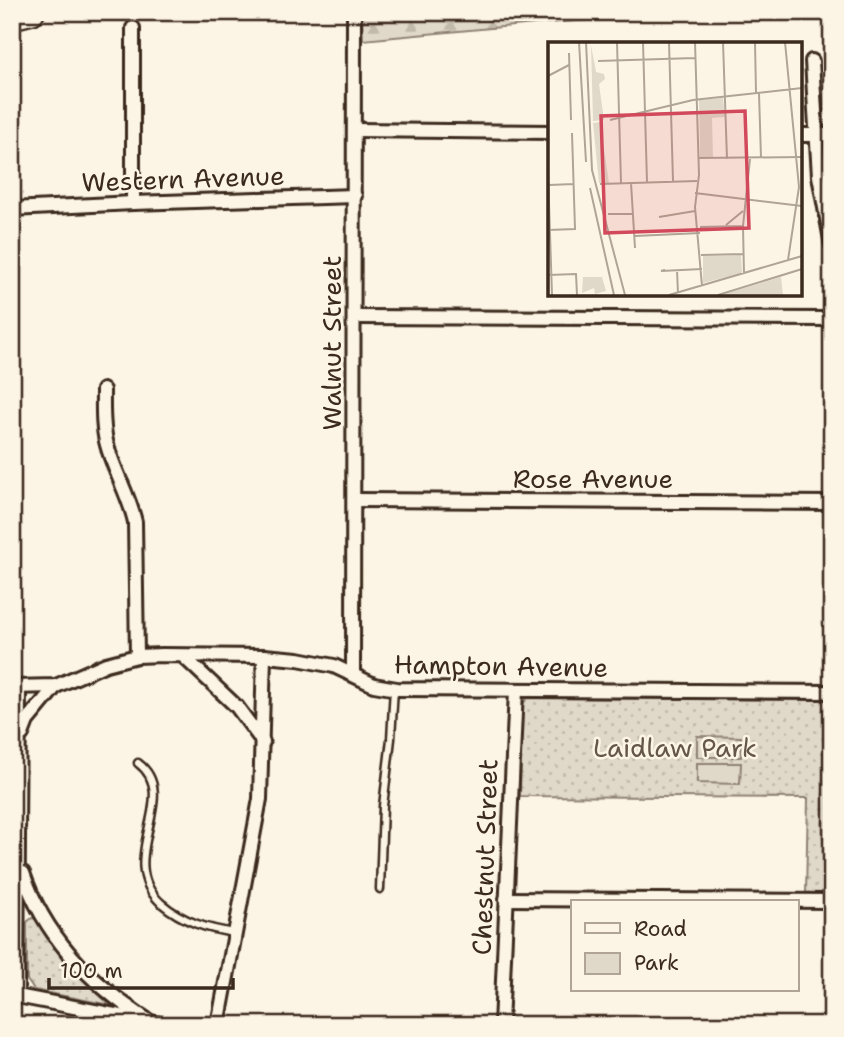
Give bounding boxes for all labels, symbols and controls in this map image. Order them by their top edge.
inset map [548,42,802,296]
street label: Western Avenue [81,157,285,200]
street label: Walnut Street [314,256,349,431]
street label: Rose Avenue [513,461,673,496]
street label: Hampton Avenue [393,646,609,685]
park label: Laidlaw Park [593,730,757,765]
street label: Chestnut Street [464,758,505,956]
legend [571,900,798,992]
text: Road [634,915,687,943]
scale bar [49,946,233,990]
text: Park [634,949,679,977]
text: 100 m [60,957,123,985]

